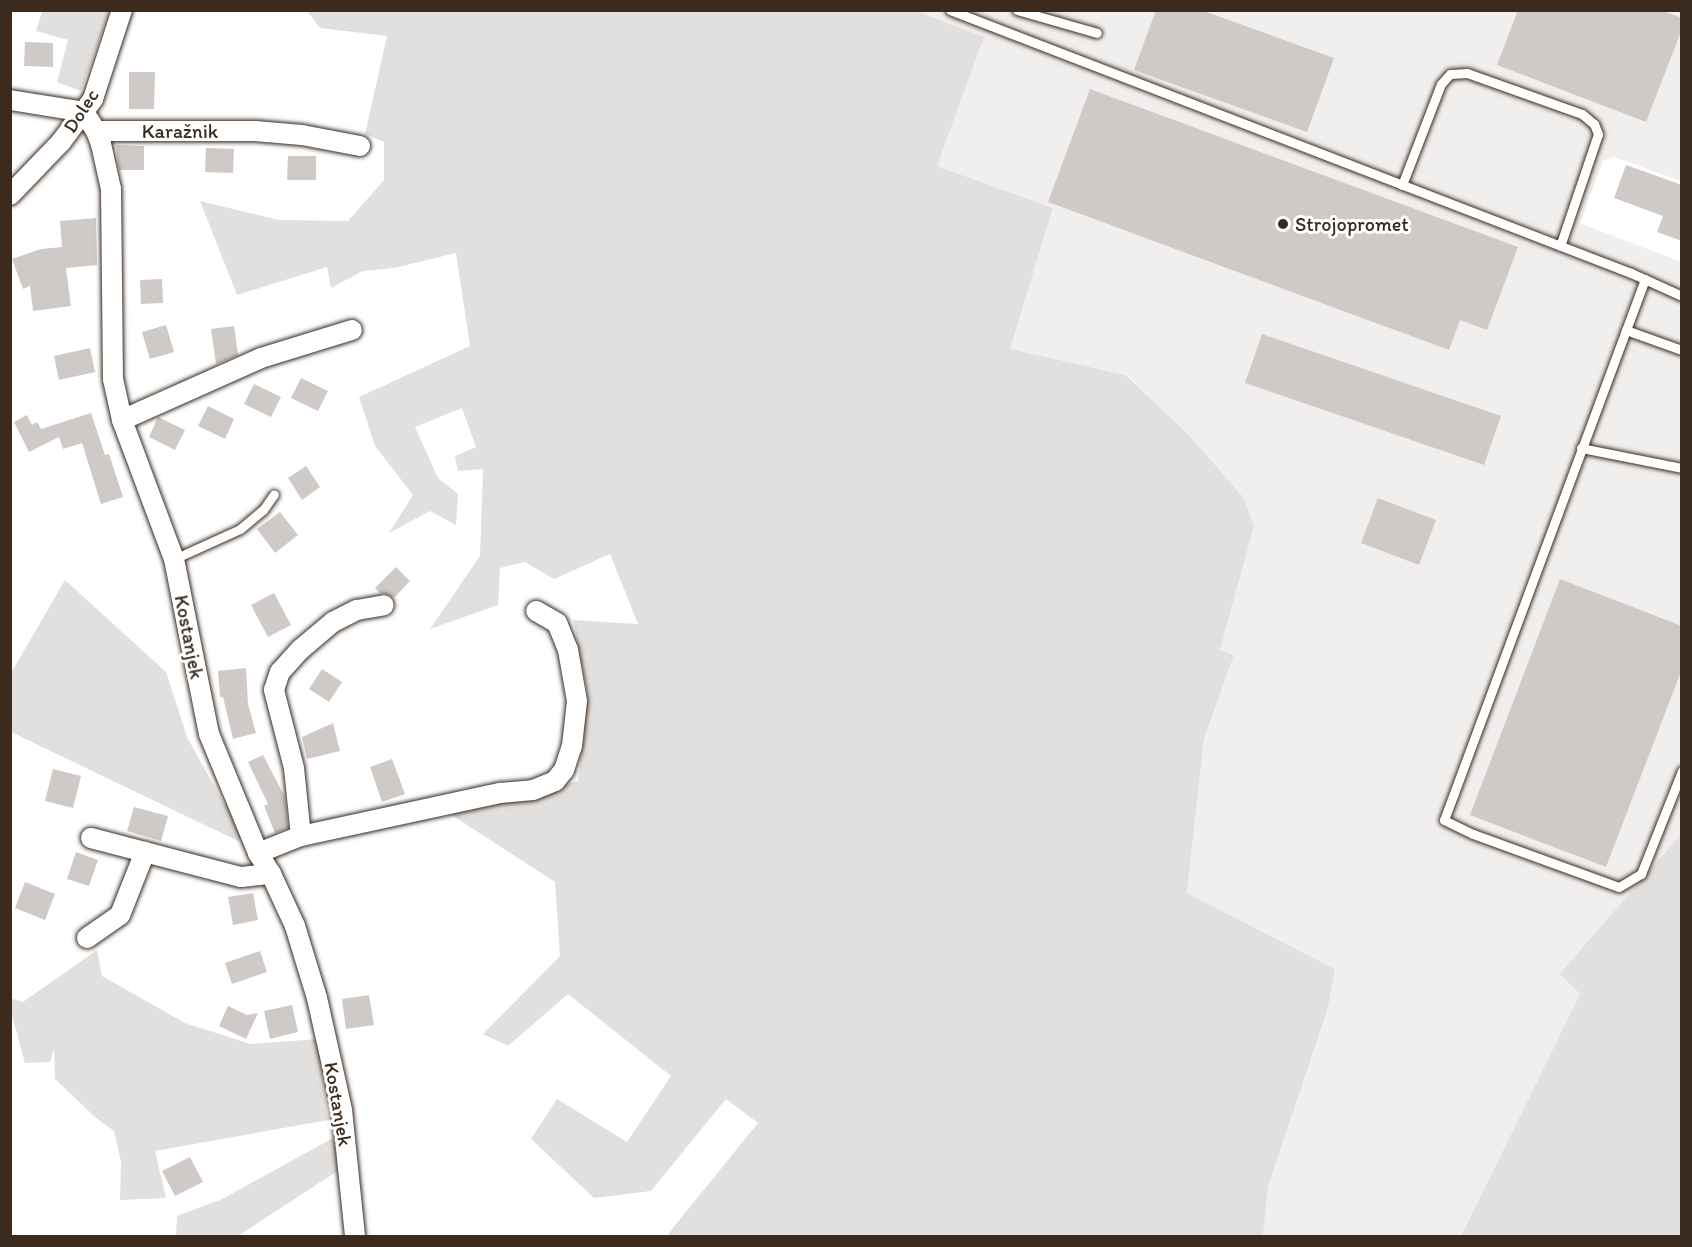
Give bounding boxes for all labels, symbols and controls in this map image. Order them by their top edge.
street label: Dolec [58,84,104,138]
street label: Karažnik [142,119,218,143]
place label: Strojopromet [1295,212,1409,236]
marker: Strojopromet [1276,217,1290,231]
street label: Kostanjek [169,593,209,681]
street label: Kostanjek [319,1060,357,1148]

